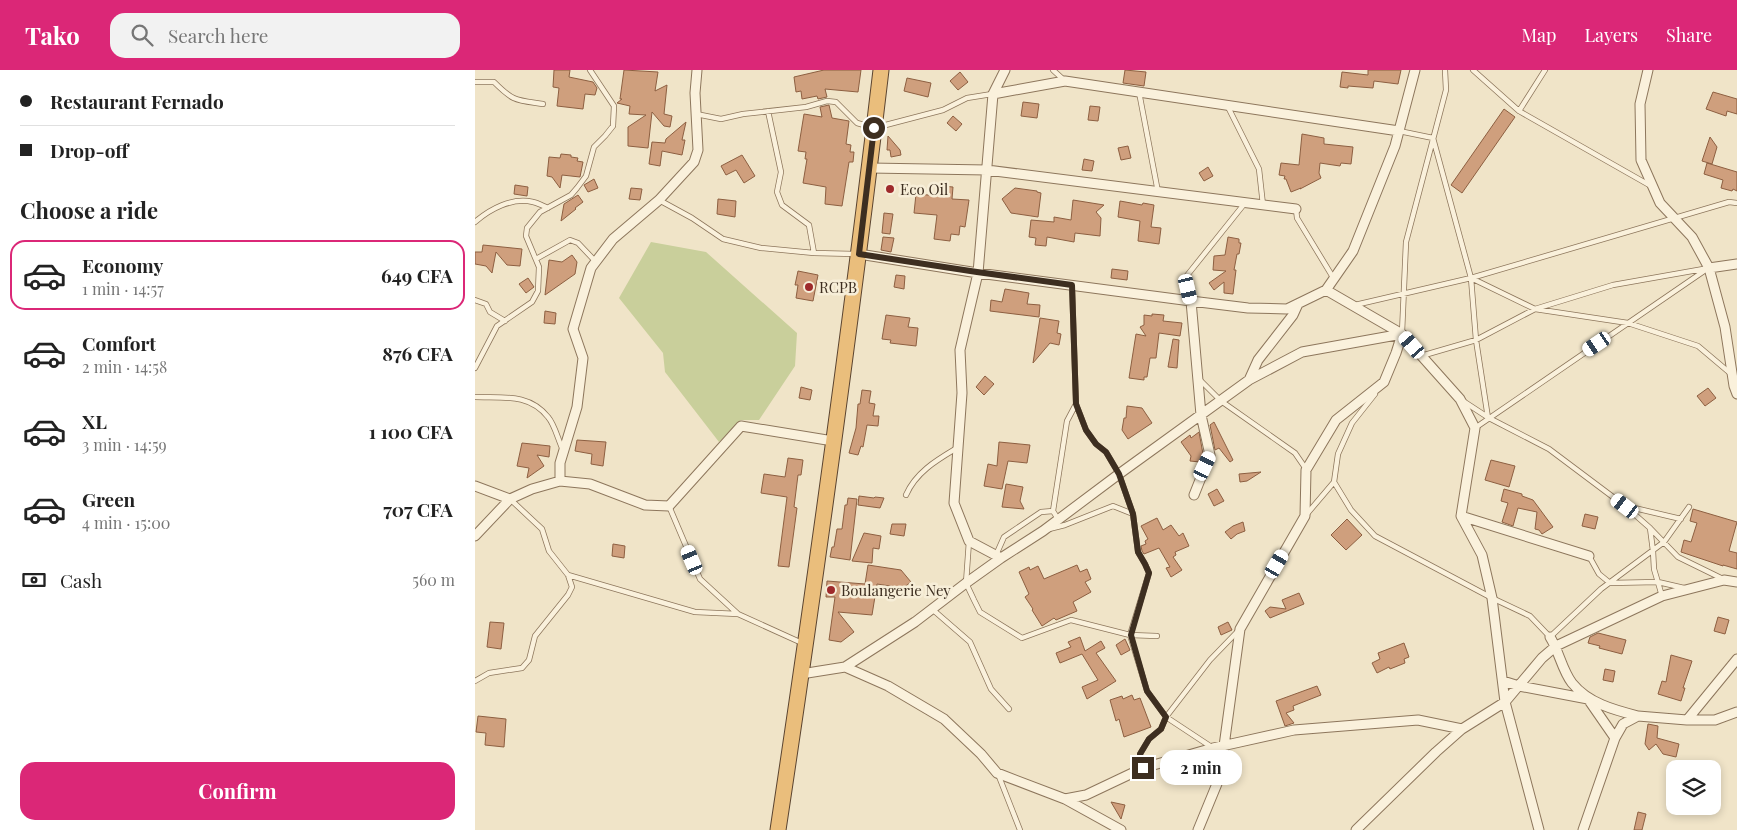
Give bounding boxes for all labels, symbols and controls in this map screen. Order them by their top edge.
search box [110,13,460,58]
text: Tako [25,19,80,51]
icon: search [128,21,156,49]
text: Search here [168,22,268,48]
text: Map [1521,23,1556,47]
text: Layers [1584,23,1638,47]
text: Share [1666,23,1712,47]
text: Restaurant Fernado [50,88,224,114]
route start [863,117,885,139]
text: Drop-off [50,137,128,163]
place label: Eco Oil [900,179,948,199]
marker: Eco Oil [884,183,896,195]
text: Choose a ride [20,195,158,225]
text: Economy [82,252,163,278]
icon: car [22,253,67,298]
text: 649 CFA [381,262,453,288]
car [1177,273,1198,305]
place label: RCPB [819,277,857,297]
text: 1 min · 14:57 [82,278,164,299]
marker: RCPB [803,281,815,293]
car [1396,329,1427,361]
car [1580,329,1613,359]
text: Comfort [82,330,156,356]
icon: car [22,331,67,376]
text: 876 CFA [382,340,453,366]
text: 2 min · 14:58 [82,356,167,377]
text: XL [82,408,107,434]
icon: car [22,409,67,454]
text: 1 100 CFA [369,418,453,444]
text: 3 min · 14:59 [82,434,167,455]
car [1191,449,1218,483]
text: Green [82,486,135,512]
icon: car [22,487,67,532]
car [1608,491,1641,521]
text: 707 CFA [383,496,453,522]
text: 4 min · 15:00 [82,512,170,533]
car [679,543,704,577]
car [1263,547,1290,581]
icon: cash [20,566,48,594]
text: Cash [60,567,102,593]
text: 560 m [412,569,455,590]
place label: Boulangerie Ney [841,580,951,600]
marker: Boulangerie Ney [825,584,837,596]
callout: 2 min [1161,750,1243,786]
route end [1132,757,1154,779]
text: 2 min [1180,757,1222,778]
map controls [1666,760,1721,815]
button: layers [1666,760,1721,815]
button: Confirm [20,762,455,820]

